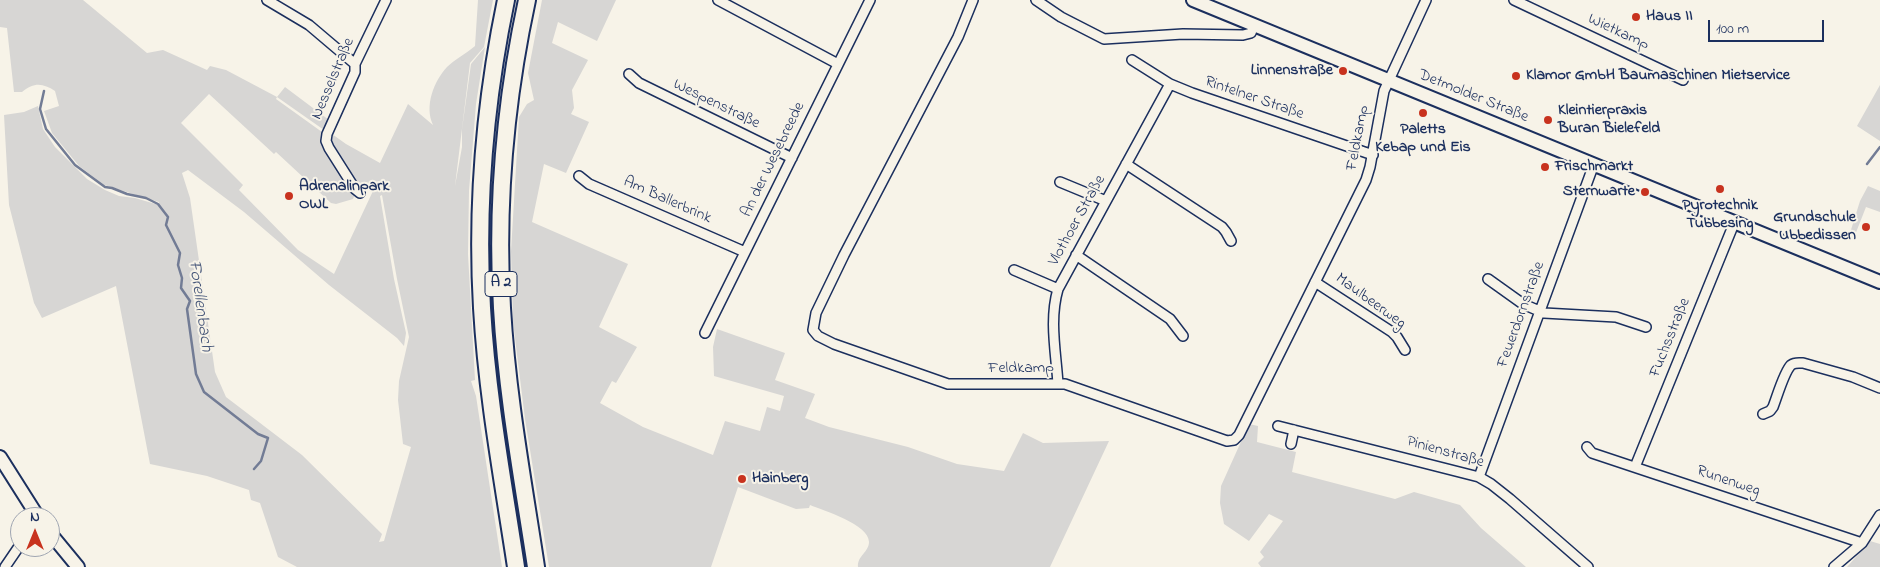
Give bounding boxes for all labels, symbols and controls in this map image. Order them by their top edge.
place label: Haus II [1646,7,1693,27]
street label: Wietkamp [1584,10,1652,56]
scale bar [1710,10,1826,42]
marker: Haus II [1630,11,1642,23]
text: 100 m [1716,18,1749,40]
street label: Nesselstraße [308,35,360,123]
place label: Linnenstraße [1251,61,1333,81]
marker: Linnenstraße [1337,65,1349,77]
street label: Detmolder Straße [1415,66,1531,128]
place label: Klamor GmbH Baumaschinen Mietservice [1526,66,1790,86]
marker: Klamor GmbH Baumaschinen Mietservice [1510,70,1522,82]
street label: Rintelner Straße [1202,73,1306,125]
street label: Wespenstraße [669,76,763,134]
street label: An der Wesebreede [738,99,810,221]
place label: Kleintierpraxis Buran Bielefeld [1558,101,1660,139]
street label: Feldkamp [1343,104,1375,172]
marker: Paletts Kebap und Eis [1417,107,1429,119]
marker: Kleintierpraxis Buran Bielefeld [1542,114,1554,126]
place label: Paletts Kebap und Eis [1375,120,1471,158]
place label: Frischmarkt [1555,157,1633,177]
marker: Frischmarkt [1539,161,1551,173]
street label: Vlothoer Straße [1045,172,1111,270]
street label: Am Ballerbrink [620,173,714,229]
place label: Adrenalinpark OWL [299,177,389,215]
place label: Sternwarte [1563,182,1635,202]
marker: Pyrotechnik Tubbesing [1714,183,1726,195]
marker: Sternwarte [1639,186,1651,198]
marker: Adrenalinpark OWL [283,190,295,202]
place label: Pyrotechnik Tubbesing [1682,196,1758,234]
place label: Grundschule Ubbedissen [1773,208,1856,246]
marker: Grundschule Ubbedissen [1860,221,1872,233]
water label: Forellenbach [182,259,216,353]
street label: Feuerdornstraße [1494,259,1550,371]
street label: Maulbeerweg [1331,270,1409,334]
road number: A 2 [485,272,517,296]
street label: Fuchsstraße [1646,296,1696,380]
street label: Feldkamp [988,359,1054,379]
street label: Pinienstraße [1404,433,1486,473]
street label: Runenweg [1694,462,1762,502]
place label: Hainberg [752,469,808,489]
marker: Hainberg [736,473,748,485]
north arrow [10,507,60,557]
text: N [30,507,40,528]

